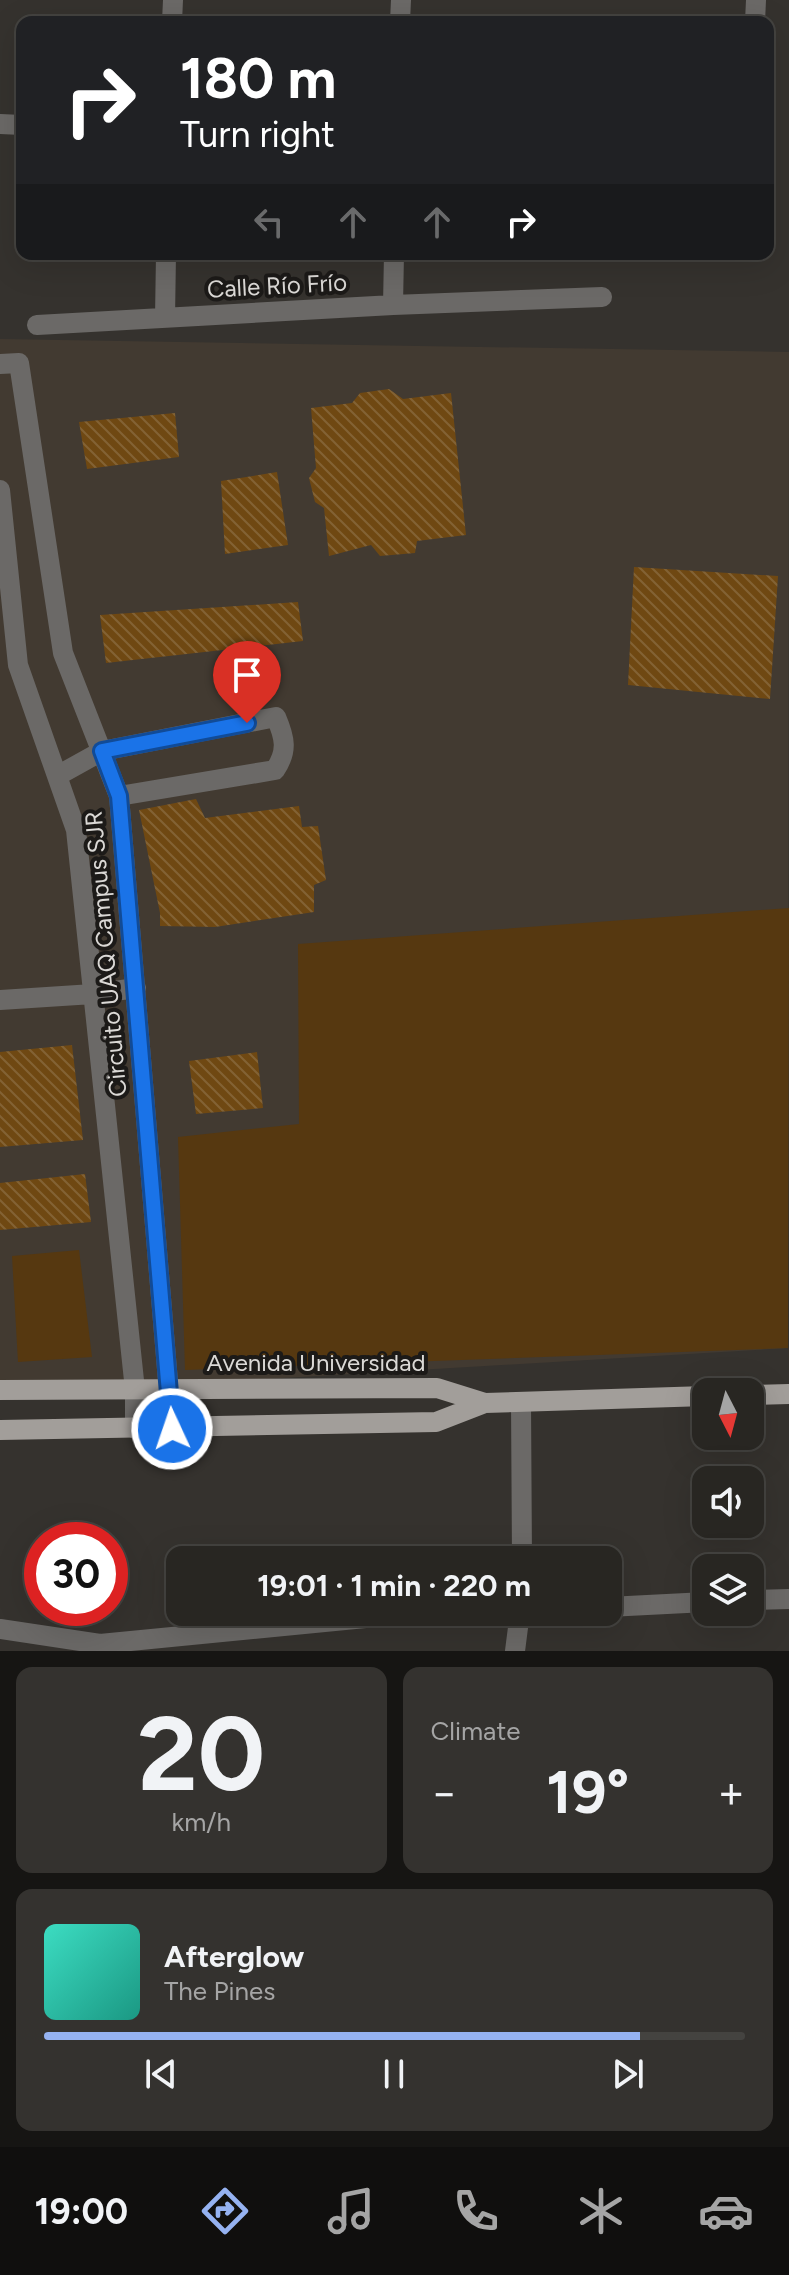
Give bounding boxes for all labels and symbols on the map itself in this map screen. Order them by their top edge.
street label: Calle Río Frío [206,267,348,304]
pin [213,641,281,723]
street label: Circuito UAQ Campus SJR [79,810,132,1098]
street label: Avenida Universidad [207,1348,425,1377]
north arrow [692,1378,764,1450]
position arrow [130,1387,214,1471]
speed limit sign: 30 [24,1522,128,1626]

